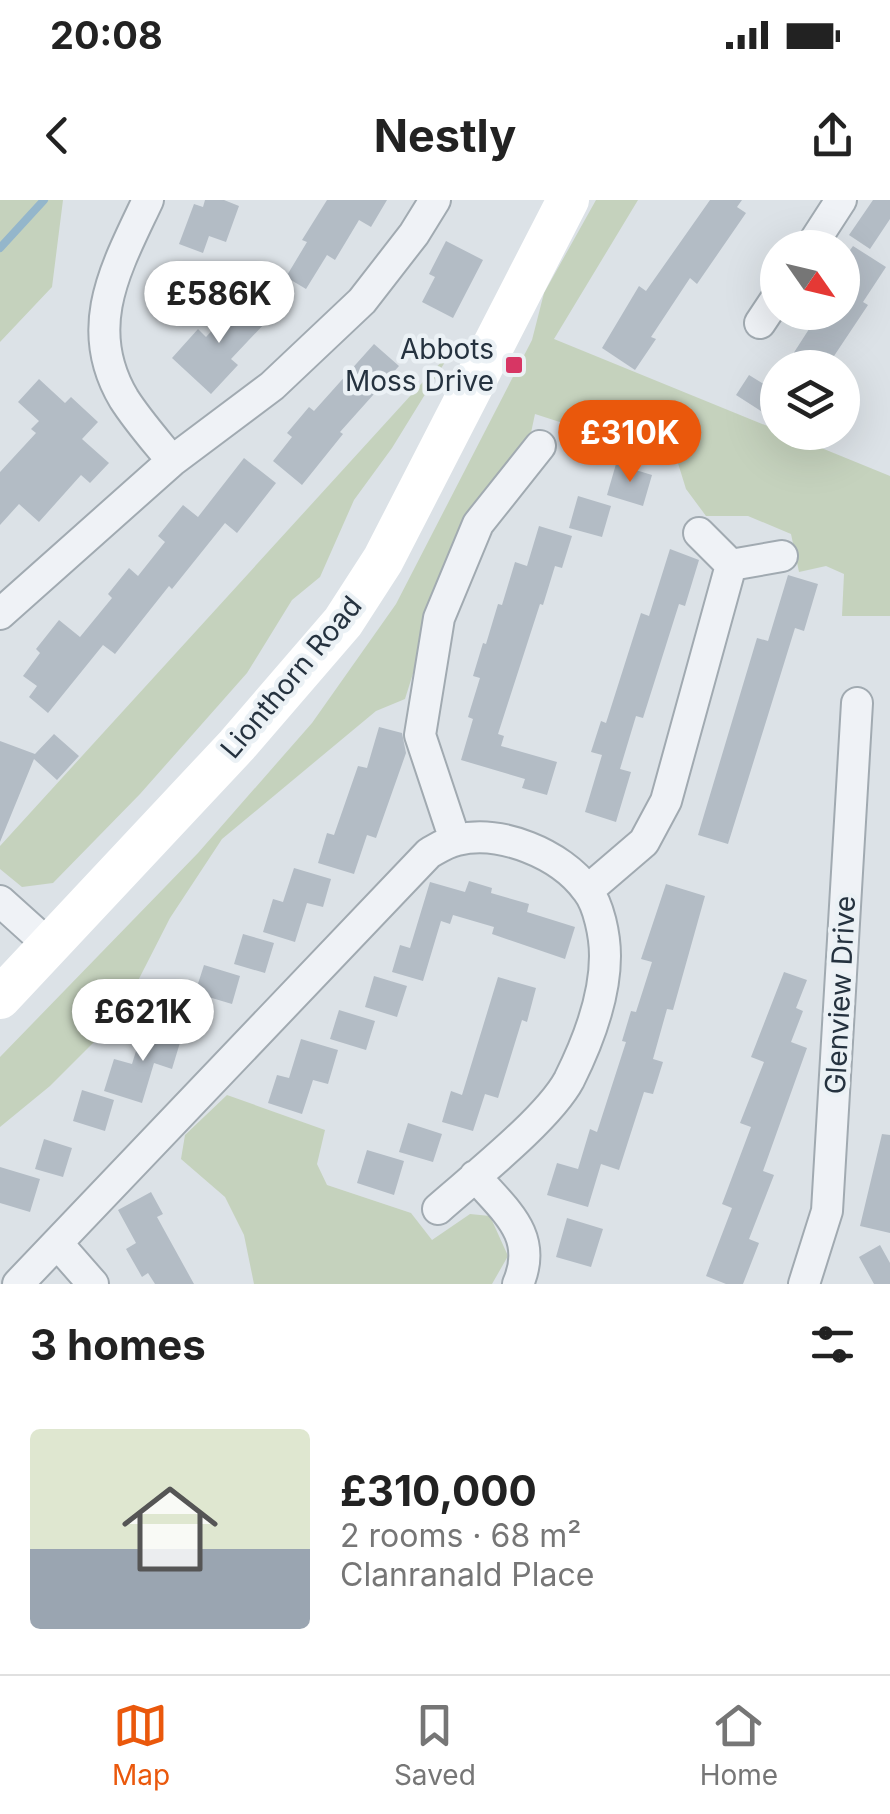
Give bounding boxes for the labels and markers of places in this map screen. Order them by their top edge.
pin: £586K [149,261,289,346]
place label: Abbots Moss Drive [345,332,494,398]
marker: Abbots Moss Drive [503,354,525,376]
pin: £310K [560,400,700,485]
pin: £621K [73,979,213,1064]

